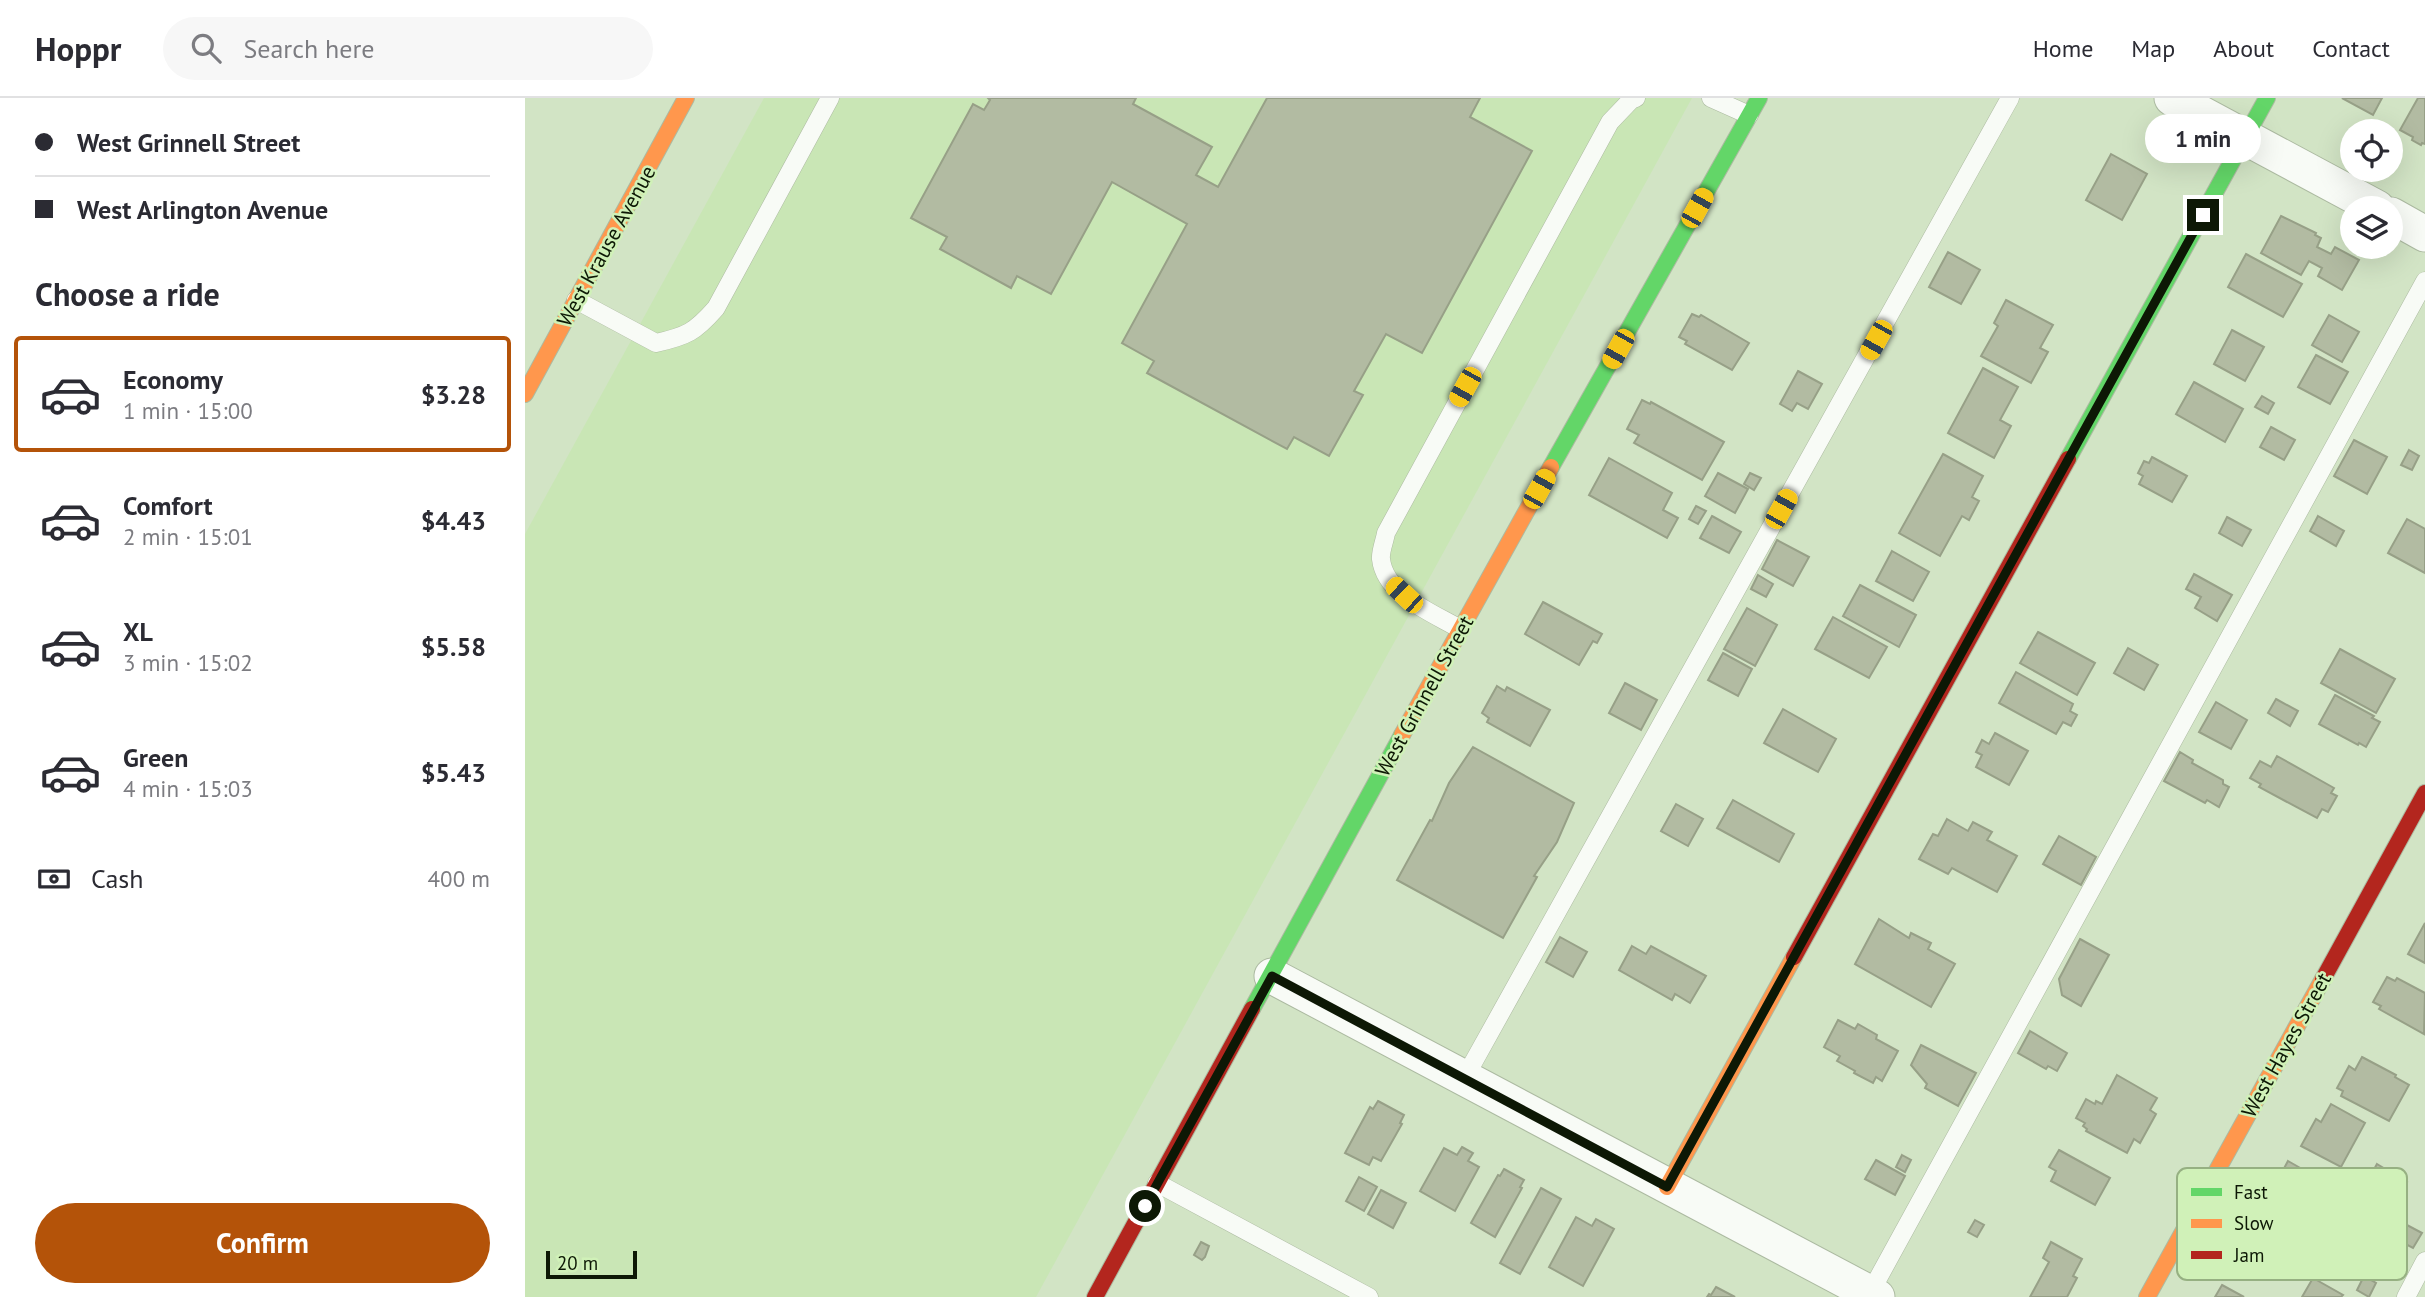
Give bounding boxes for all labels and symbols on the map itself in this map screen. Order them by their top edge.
callout: 1 min [2145,114,2261,162]
street label: West Krause Avenue [551,161,661,331]
car [1678,185,1717,231]
route end [2187,199,2219,231]
car [1857,317,1896,363]
car [1599,326,1638,372]
car [1446,364,1485,410]
car [1520,466,1559,512]
car [1762,486,1801,532]
car [1382,573,1427,617]
street label: West Grinnell Street [1369,611,1479,781]
street label: West Hayes Street [2235,968,2337,1122]
legend [2177,1168,2407,1280]
text: Fast [2234,1180,2268,1204]
route start [1129,1190,1161,1222]
text: Slow [2234,1211,2274,1235]
text: Jam [2233,1243,2264,1267]
scale bar [546,1248,637,1280]

